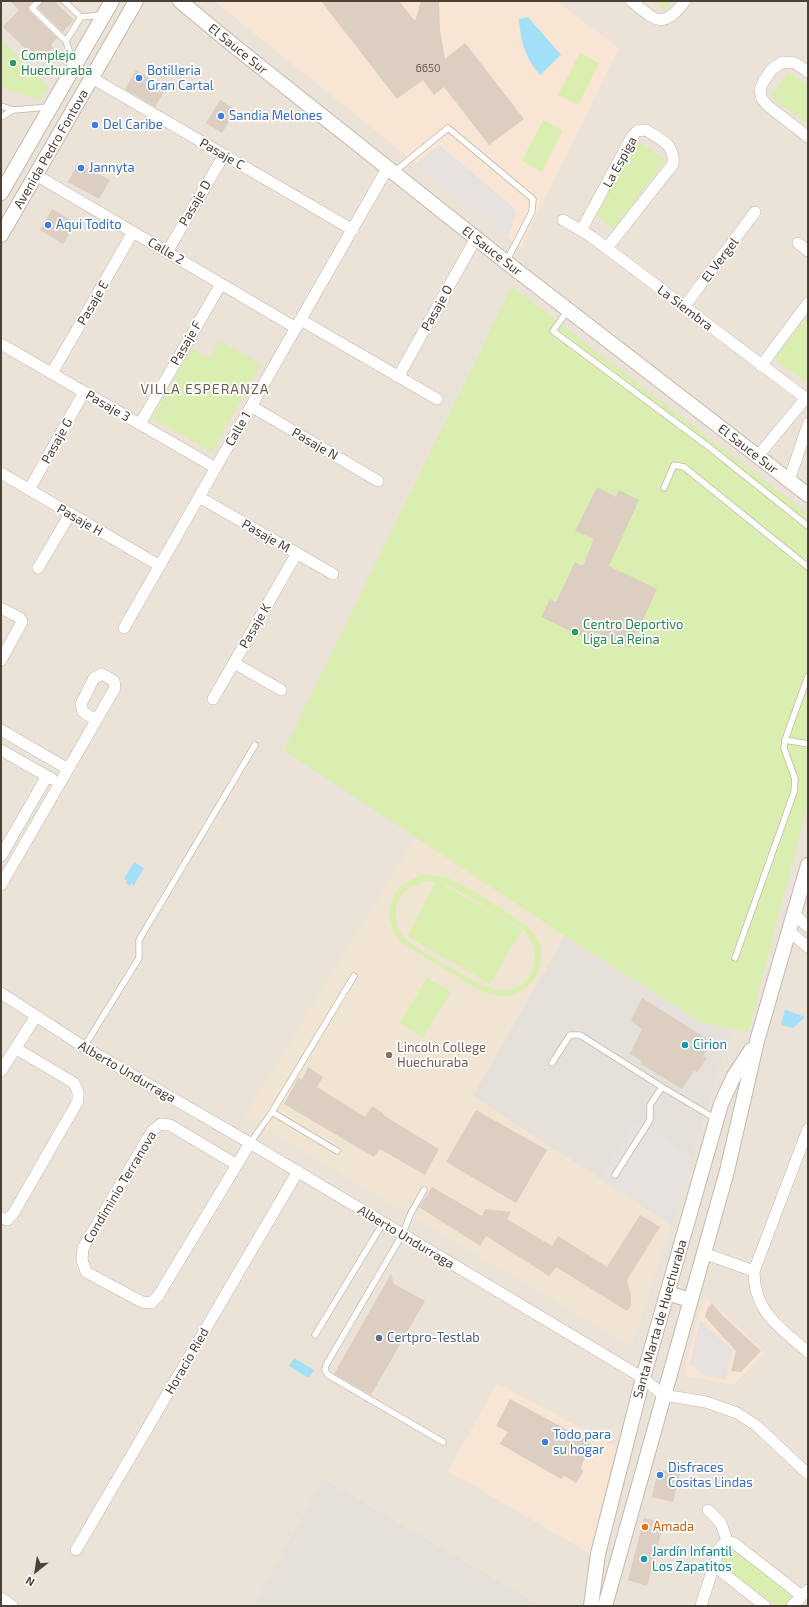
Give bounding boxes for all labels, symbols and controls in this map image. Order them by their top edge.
street label: El Sauce Sur [205,20,271,78]
place label: Complejo Huechuraba [21,48,92,79]
marker: Complejo Huechuraba [8,58,18,68]
house number: 6650 [415,61,441,75]
place label: Botilleria Gran Cartal [147,63,214,94]
marker: Botilleria Gran Cartal [134,73,144,83]
street label: Avenida Pedro Fontova [10,87,92,211]
place label: Sandia Melones [229,108,322,124]
marker: Sandia Melones [216,111,226,121]
place label: Del Caribe [103,117,163,133]
marker: Del Caribe [90,120,100,130]
street label: La Espiga [600,134,640,190]
street label: Pasaje C [197,135,247,173]
place label: Jannyta [89,160,135,176]
marker: Jannyta [76,163,86,173]
street label: Pasaje D [176,177,214,229]
place label: Aqui Todito [56,217,122,233]
marker: Aqui Todito [43,220,53,230]
street label: El Sauce Sur [459,223,525,279]
street label: Calle 2 [145,234,187,268]
street label: El Vergel [698,235,742,285]
street label: Pasaje E [74,278,112,328]
street label: Pasaje O [418,282,456,334]
street label: La Siembra [654,282,716,334]
street label: Pasaje F [167,318,205,368]
district label: VILLA ESPERANZA [140,381,270,397]
street label: Pasaje 3 [83,387,133,425]
street label: Calle 1 [222,409,254,449]
street label: Pasaje G [38,415,76,467]
street label: El Sauce Sur [715,421,781,477]
street label: Pasaje N [289,425,341,463]
street label: Pasaje H [54,501,106,539]
street label: Pasaje M [239,516,293,556]
street label: Pasaje K [236,601,274,651]
place label: Centro Deportivo Liga La Reina [583,617,683,648]
marker: Centro Deportivo Liga La Reina [570,627,580,637]
place label: Cirion [693,1037,727,1053]
street label: Alberto Undurraga [76,1038,178,1106]
place label: Lincoln College Huechuraba [397,1040,486,1071]
marker: Cirion [680,1040,690,1050]
marker: Lincoln College Huechuraba [384,1050,394,1060]
street label: Condiminio Terranova [80,1128,160,1246]
street label: Alberto Undurraga [355,1202,457,1272]
street label: Santa Marta de Huechuraba [630,1238,690,1400]
street label: Horacio Ried [162,1325,212,1397]
place label: Certpro-Testlab [387,1330,480,1346]
marker: Certpro-Testlab [374,1333,384,1343]
place label: Todo para su hogar [553,1427,611,1458]
marker: Todo para su hogar [540,1437,550,1447]
place label: Disfraces Cositas Lindas [668,1460,753,1491]
marker: Disfraces Cositas Lindas [655,1470,665,1480]
place label: Amada [653,1519,694,1535]
marker: Amada [640,1522,650,1532]
place label: Jardín Infantil Los Zapatitos [652,1544,732,1575]
north arrow [16,1551,56,1591]
marker: Jardín Infantil Los Zapatitos [639,1554,649,1564]
text: N [23,1574,36,1589]

